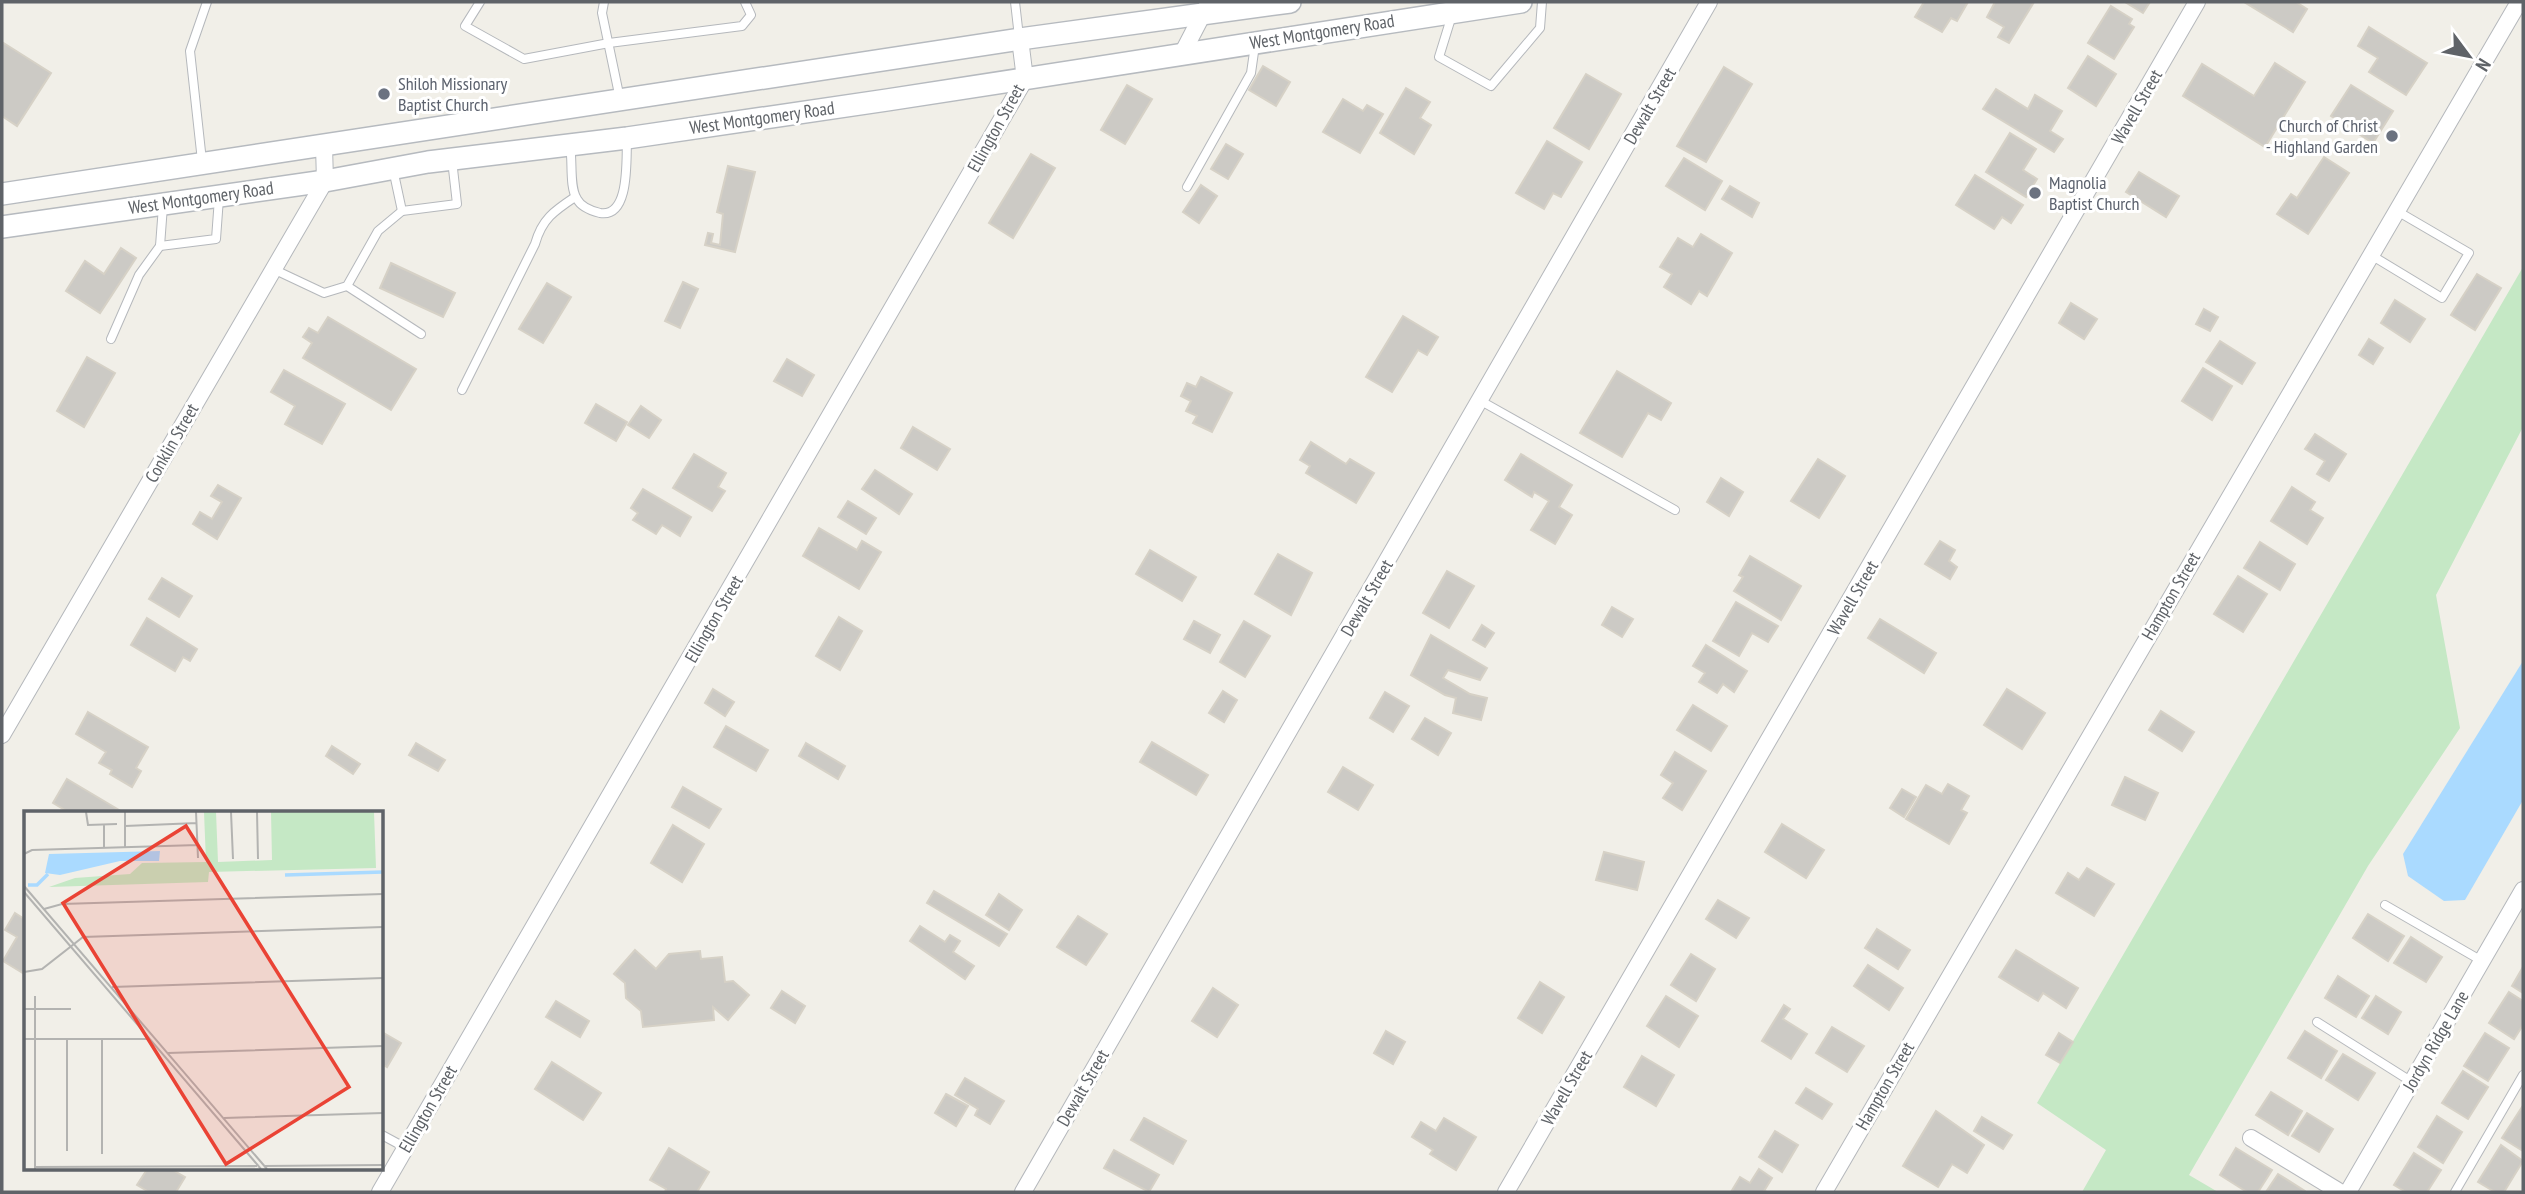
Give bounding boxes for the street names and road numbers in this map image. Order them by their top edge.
street label: West Montgomery Road [1248,9,1396,54]
street label: Dewalt Street [1618,63,1681,148]
street label: Wavell Street [2106,65,2167,148]
street label: Ellington Street [962,80,1029,176]
street label: West Montgomery Road [688,96,836,139]
street label: West Montgomery Road [127,176,275,219]
street label: Conklin Street [140,399,203,486]
street label: Hampton Street [2136,548,2205,644]
street label: Dewalt Street [1335,555,1398,640]
street label: Wavell Street [1822,556,1883,639]
street label: Ellington Street [679,571,748,667]
street label: Jordyn Ridge Lane [2397,986,2474,1096]
street label: Hampton Street [1850,1038,1919,1134]
street label: Dewalt Street [1051,1045,1114,1130]
street label: Wavell Street [1536,1046,1597,1129]
street label: Ellington Street [393,1061,462,1157]

